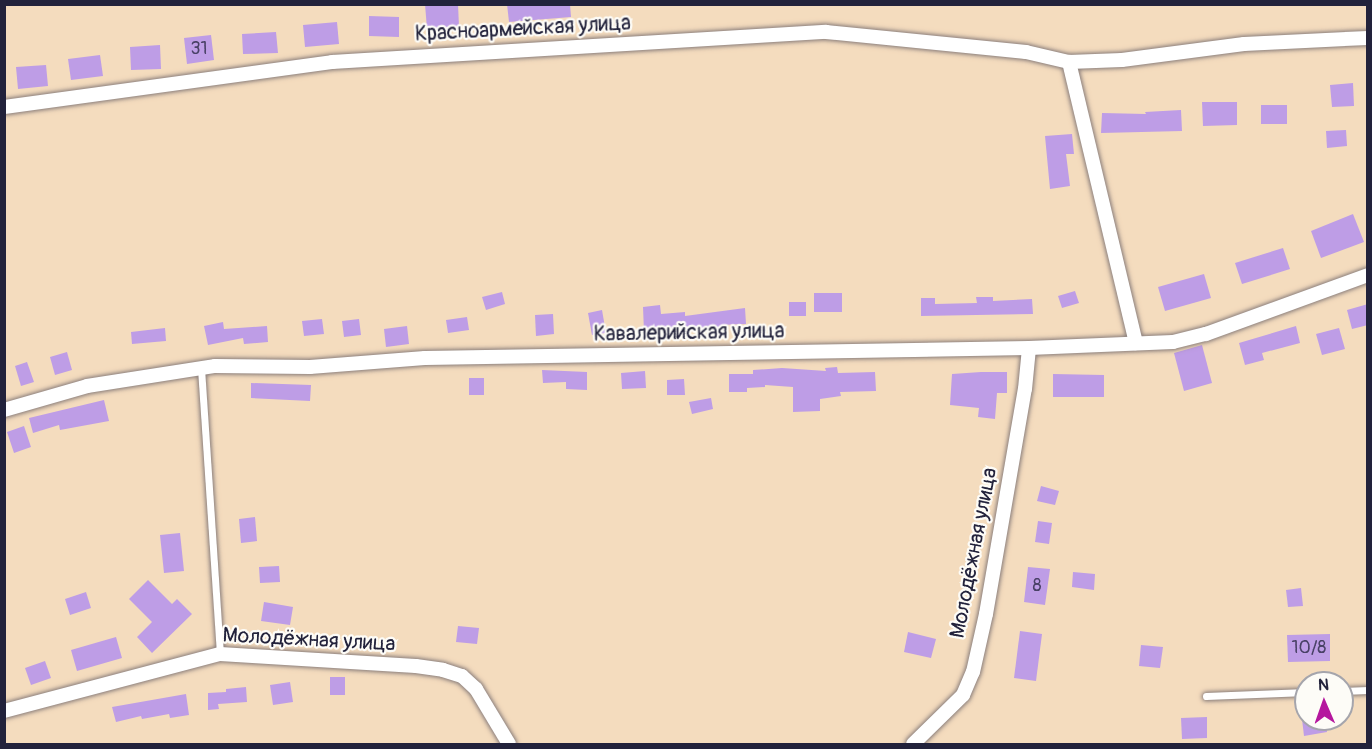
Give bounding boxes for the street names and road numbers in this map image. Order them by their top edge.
street label: Красноармейская улица [414,11,632,47]
street label: Кавалерийская улица [593,319,785,347]
street label: Молодёжная улица [945,466,1003,640]
street label: Молодёжная улица [222,623,396,657]

